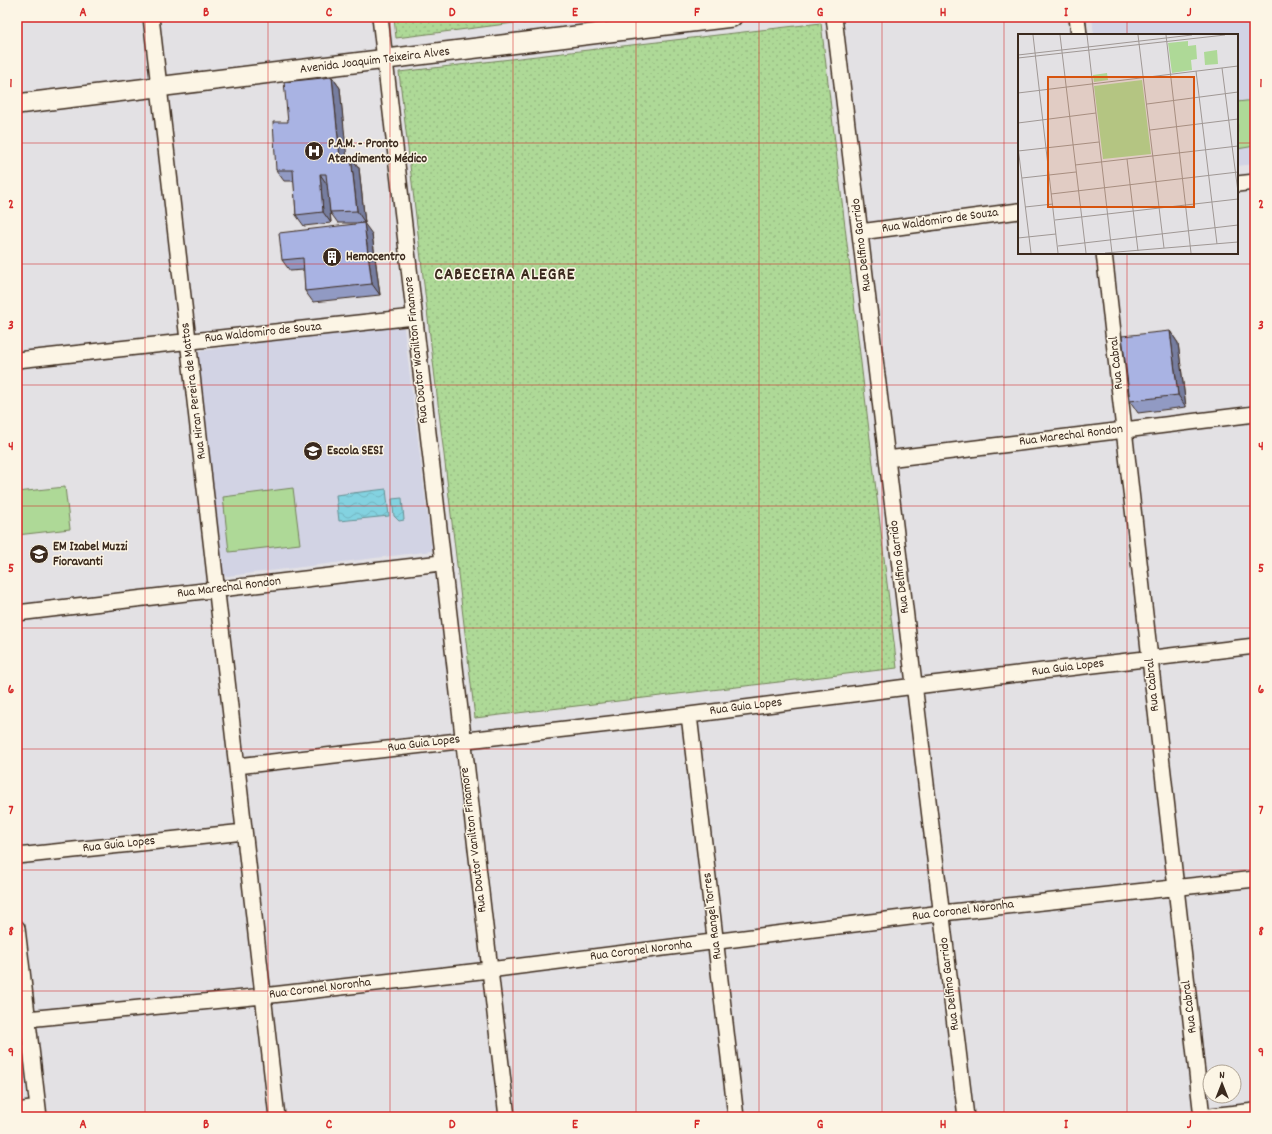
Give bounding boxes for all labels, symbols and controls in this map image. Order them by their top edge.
text: A [79,4,87,23]
text: B [203,4,209,23]
text: C [326,4,333,23]
text: D [449,4,456,23]
text: E [572,4,579,23]
text: F [694,4,700,23]
text: G [817,4,824,23]
text: H [940,4,947,23]
text: I [1064,4,1069,23]
text: J [1187,4,1192,23]
inset map [1018,34,1238,254]
street label: Avenida Joaquim Teixeira Alves [299,42,451,80]
text: 1 [10,75,13,94]
text: 1 [1260,75,1263,94]
place label: P.A.M. - Pronto Atendimento Médico [328,135,427,169]
hospital icon: P.A.M. - Pronto Atendimento Médico [303,140,325,162]
text: 2 [8,196,14,215]
text: 2 [1258,196,1264,215]
street label: Rua Delfino Garrido [847,197,877,293]
street label: Rua Waldomiro de Souza [881,203,1000,239]
building icon: Hemocentro [321,246,343,268]
place label: Hemocentro [346,248,406,267]
district label: CABECEIRA ALEGRE [435,264,575,288]
street label: Rua Doutor Wanilton Finamore [400,275,434,424]
text: 3 [8,317,14,336]
street label: Rua Waldomiro de Souza [204,317,323,349]
text: 3 [1258,317,1264,336]
street label: Rua Hiran Pereira de Mattos [176,321,212,461]
street label: Rua Cabral [1105,336,1129,390]
street label: Rua Marechal Rondon [1018,420,1124,452]
text: 4 [8,438,14,457]
text: 4 [1258,438,1264,457]
school or university icon: Escola SESI [302,440,324,462]
place label: Escola SESI [327,442,384,461]
street label: Rua Delfino Garrido [885,519,915,615]
place label: EM Izabel Muzzi Fioravanti [53,538,128,572]
school or university icon: EM Izabel Muzzi Fioravanti [28,543,50,565]
text: 5 [8,560,14,579]
text: 5 [1258,560,1264,579]
street label: Rua Marechal Rondon [176,572,282,604]
street label: Rua Guia Lopes [1031,654,1105,682]
street label: Rua Cabral [1141,658,1165,712]
text: 6 [8,681,15,700]
text: 6 [1258,681,1265,700]
street label: Rua Guia Lopes [709,693,783,721]
street label: Rua Guia Lopes [387,730,461,758]
street label: Rua Doutor Vanilton Finamore [456,766,492,914]
text: 7 [9,802,14,821]
text: 7 [1259,802,1264,821]
street label: Rua Guia Lopes [82,832,156,858]
street label: Rua Rangel Torres [698,871,728,961]
street label: Rua Coronel Noronha [911,895,1016,927]
text: 8 [8,923,14,942]
text: 8 [1258,923,1264,942]
street label: Rua Coronel Noronha [589,935,694,967]
street label: Rua Delfino Garrido [935,936,965,1032]
street label: Rua Coronel Noronha [268,973,373,1005]
street label: Rua Cabral [1177,979,1203,1035]
text: 9 [8,1044,14,1063]
text: 9 [1258,1044,1264,1063]
north arrow [1202,1064,1242,1104]
text: N [1219,1068,1225,1084]
text: A [79,1116,87,1134]
text: B [203,1116,209,1134]
text: C [326,1116,333,1134]
text: D [449,1116,456,1134]
text: E [572,1116,579,1134]
text: F [694,1116,700,1134]
text: G [817,1116,824,1134]
text: H [940,1116,947,1134]
text: I [1064,1116,1069,1134]
text: J [1187,1116,1192,1134]

